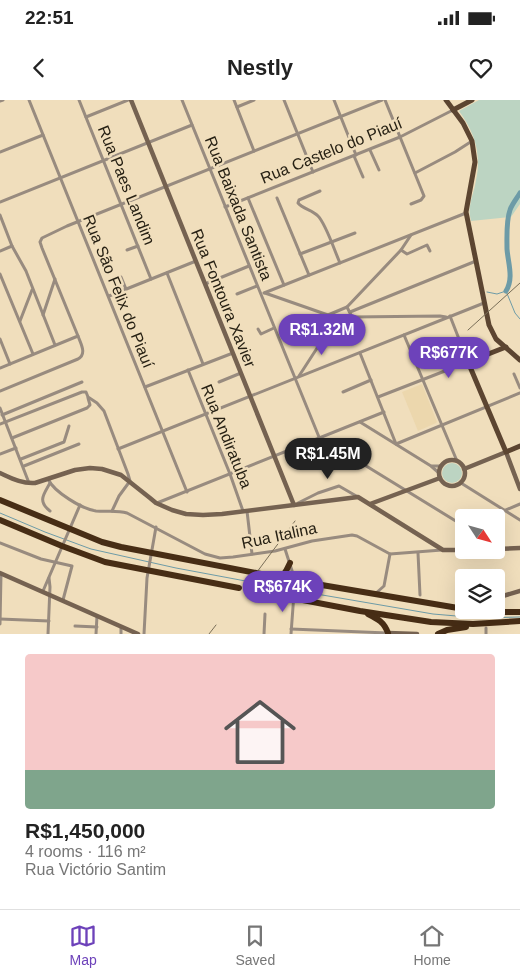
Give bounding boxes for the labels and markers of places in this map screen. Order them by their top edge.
pin: R$1.32M [276,314,368,356]
pin: R$677K [408,336,490,379]
pin: R$1.45M [282,438,374,480]
pin: R$674K [242,570,324,613]

